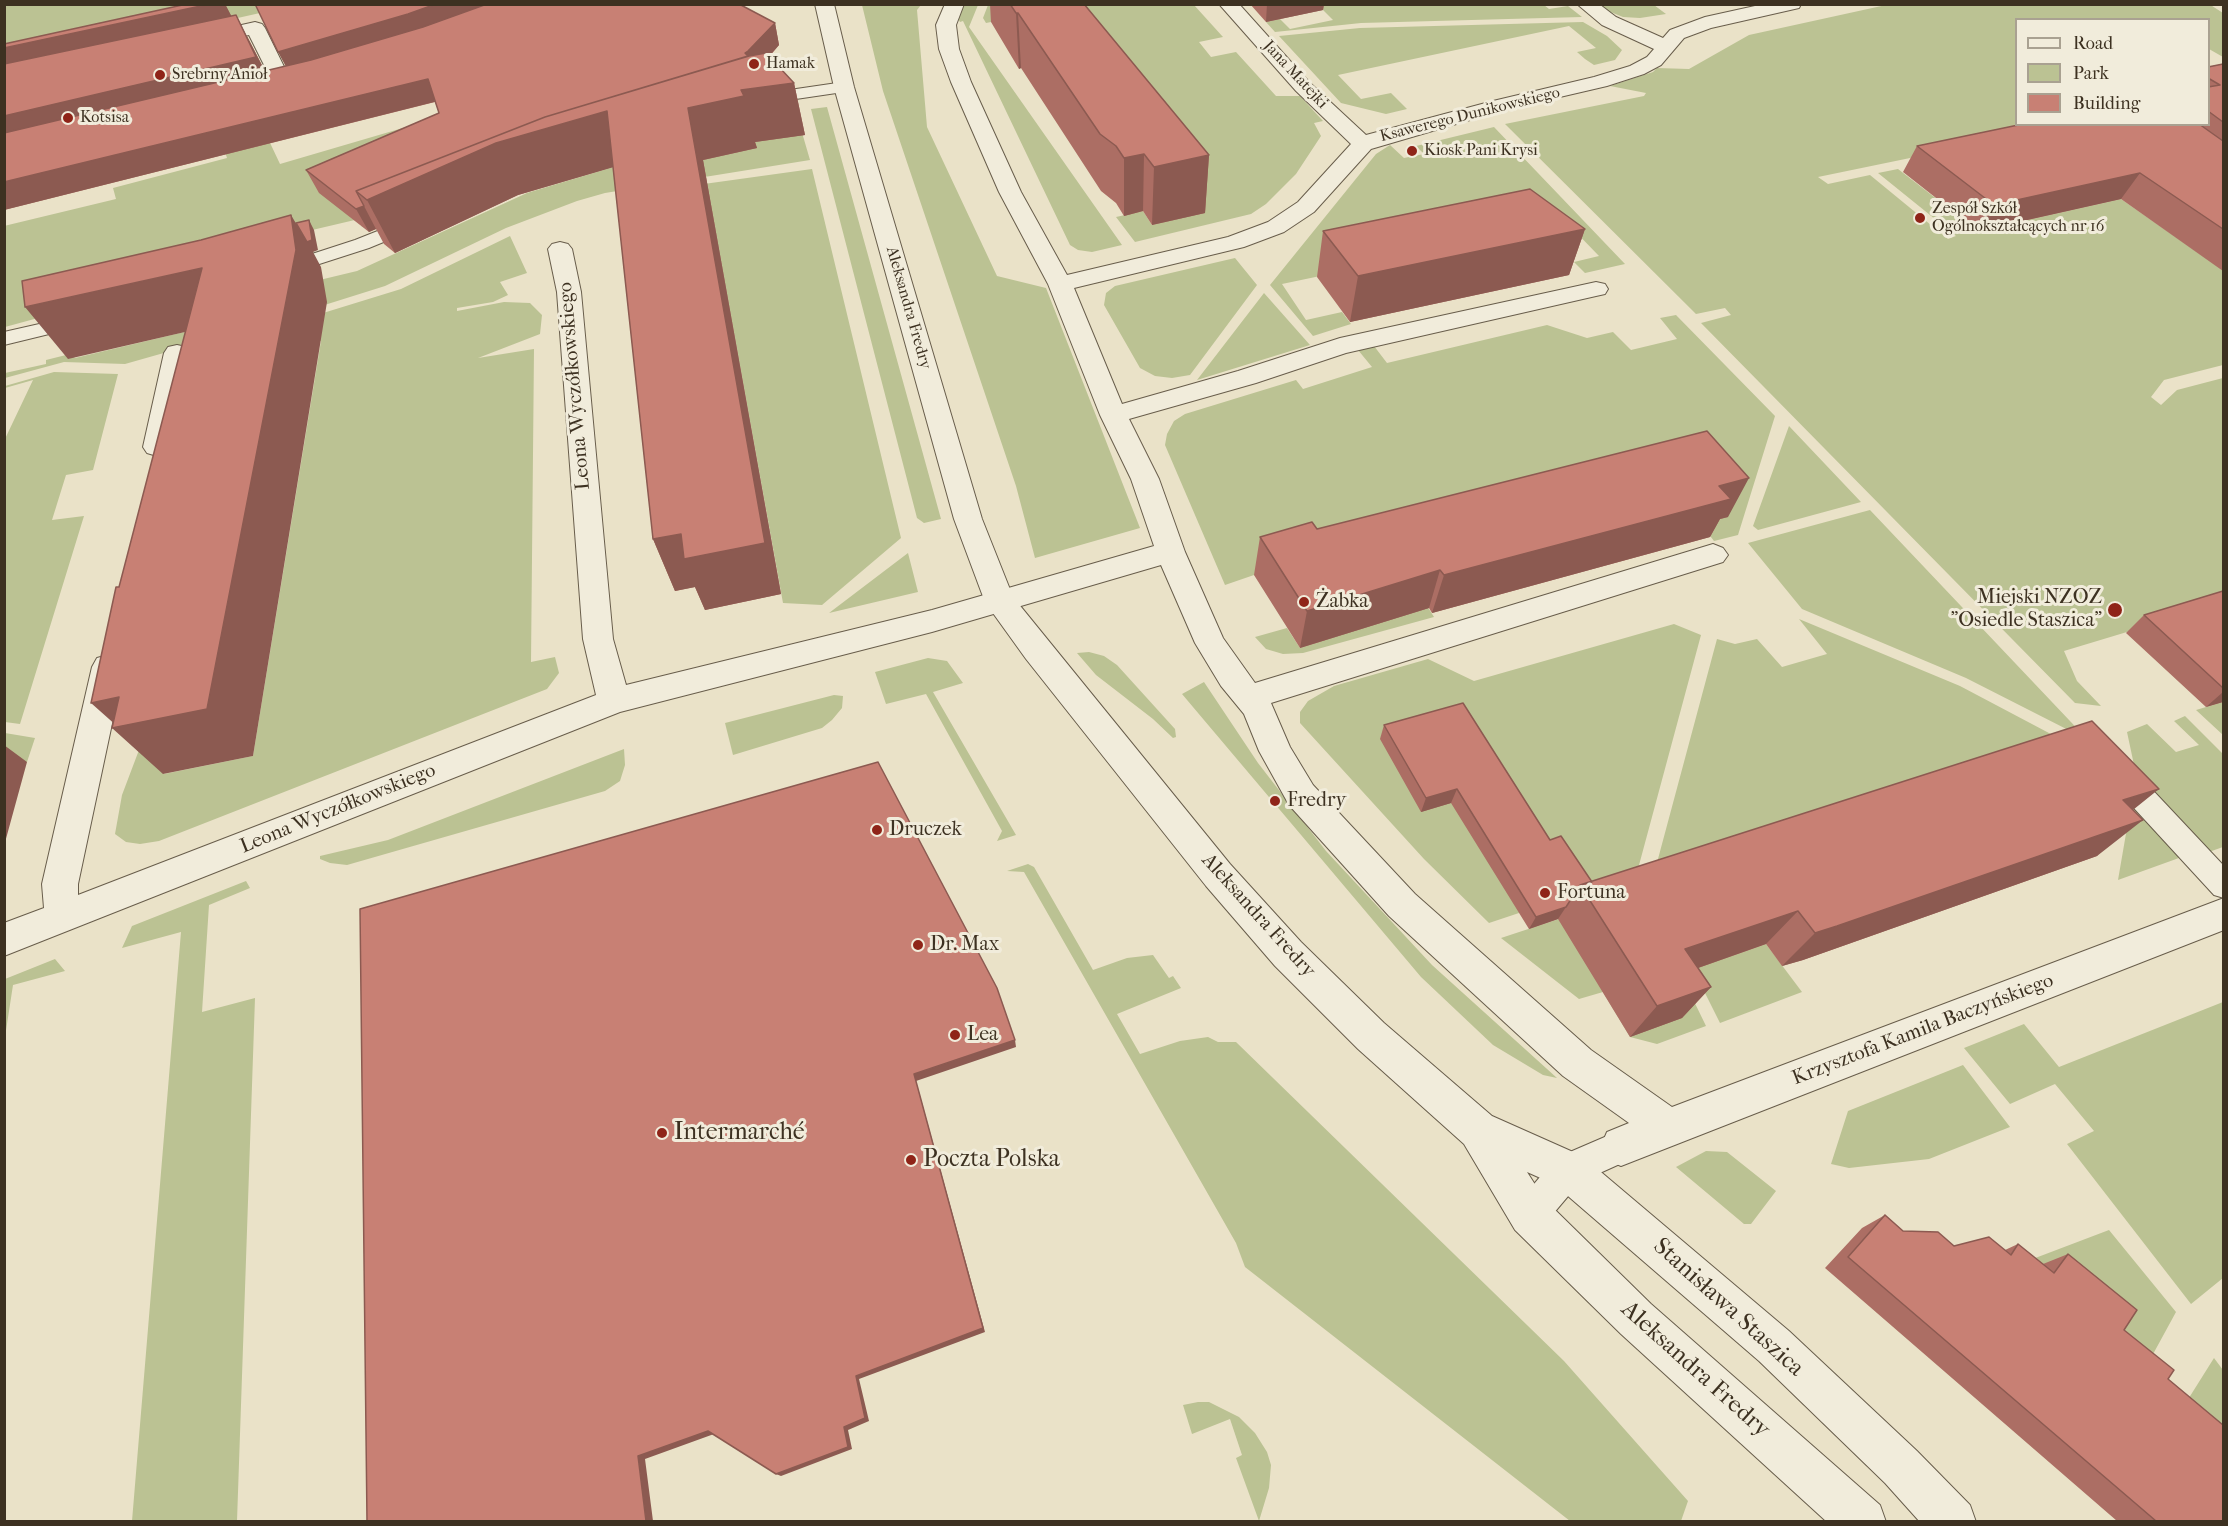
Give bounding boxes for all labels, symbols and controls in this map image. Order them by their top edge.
legend [2015,18,2210,126]
text: Road [2073,33,2113,54]
street label: Jana Matejki [1259,37,1331,113]
place label: Hamak [766,54,815,74]
marker: Hamak [747,57,761,71]
text: Park [2073,63,2109,84]
place label: Srebrny Anioł [172,65,267,85]
marker: Srebrny Anioł [153,68,167,82]
street label: Ksawerego Dunikowskiego [1378,83,1562,147]
text: Building [2073,93,2140,114]
place label: Kotsisa [80,108,129,128]
marker: Kotsisa [61,111,75,125]
place label: Kiosk Pani Krysi [1424,141,1538,161]
marker: Kiosk Pani Krysi [1405,144,1419,158]
place label: Zespół Szkół Ogólnokształcących nr 16 [1932,199,2104,237]
marker: Zespół Szkół Ogólnokształcących nr 16 [1913,211,1927,225]
street label: Aleksandra Fredry [881,244,935,372]
street label: Leona Wyczółkowskiego [554,281,596,491]
place label: Miejski NZOZ "Osiedle Staszica" [1950,586,2102,633]
place label: Żabka [1316,590,1369,614]
marker: Żabka [1297,595,1311,609]
marker: Miejski NZOZ "Osiedle Staszica" [2106,601,2124,619]
street label: Leona Wyczółkowskiego [237,759,439,859]
place label: Fredry [1287,789,1346,813]
marker: Fredry [1268,794,1282,808]
place label: Druczek [889,818,962,842]
marker: Druczek [870,823,884,837]
street label: Aleksandra Fredry [1196,849,1320,983]
place label: Fortuna [1557,881,1626,905]
marker: Fortuna [1538,886,1552,900]
place label: Dr. Max [930,933,999,957]
marker: Dr. Max [911,938,925,952]
street label: Krzysztofa Kamila Baczyńskiego [1789,969,2057,1091]
place label: Lea [967,1023,998,1047]
marker: Lea [948,1028,962,1042]
place label: Intermarché [674,1119,805,1147]
marker: Intermarché [655,1126,669,1140]
place label: Poczta Polska [923,1146,1060,1174]
marker: Poczta Polska [904,1153,918,1167]
street label: Stanisława Staszica [1647,1233,1809,1383]
street label: Aleksandra Fredry [1615,1296,1775,1444]

